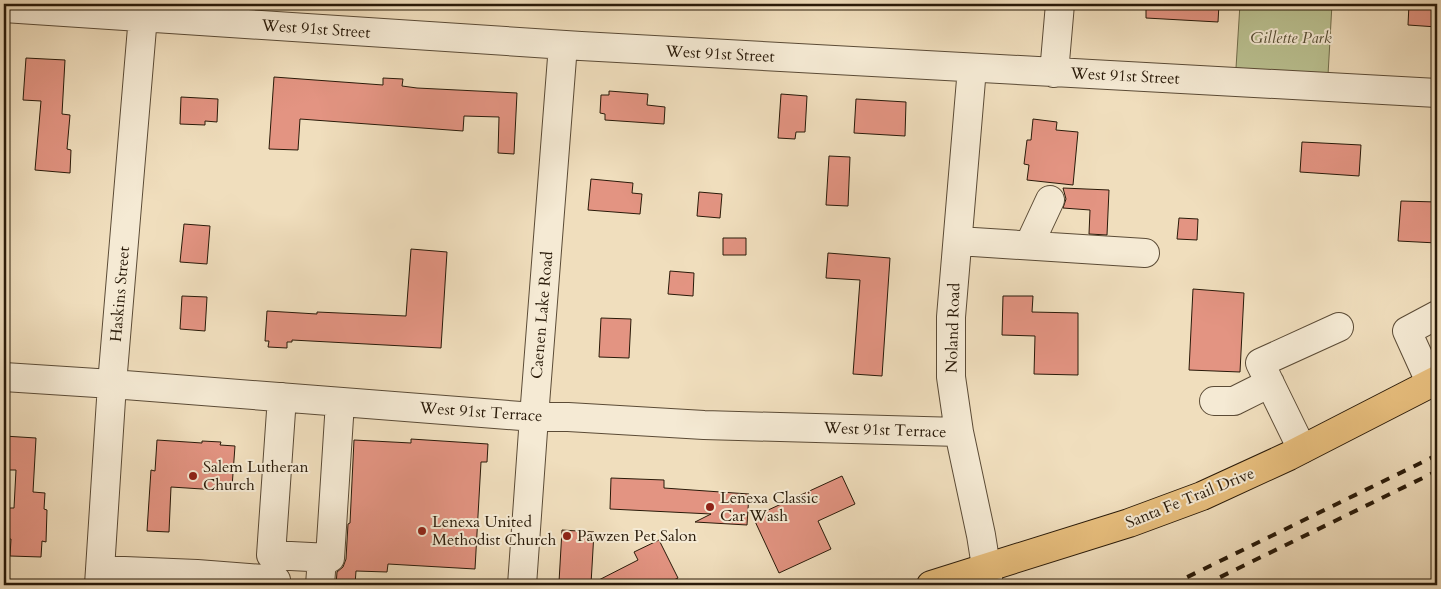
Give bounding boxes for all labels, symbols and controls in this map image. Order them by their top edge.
street label: West 91st Street [260,14,371,44]
park label: Gillette Park [1250,27,1332,49]
street label: West 91st Street [664,40,775,68]
street label: West 91st Street [1069,62,1180,90]
street label: Haskins Street [105,245,135,343]
street label: Caenen Lake Road [525,250,559,380]
street label: Noland Road [940,282,966,374]
street label: West 91st Terrace [418,397,543,427]
street label: West 91st Terrace [822,417,947,443]
place label: Salem Lutheran Church [203,456,309,496]
street label: Santa Fe Trail Drive [1122,462,1258,534]
marker: Salem Lutheran Church [187,470,199,482]
place label: Lenexa Classic Car Wash [720,487,818,527]
marker: Lenexa Classic Car Wash [704,501,716,513]
place label: Lenexa United Methodist Church [432,511,556,551]
marker: Lenexa United Methodist Church [416,525,428,537]
place label: Pawzen Pet Salon [577,525,697,547]
marker: Pawzen Pet Salon [561,530,573,542]

